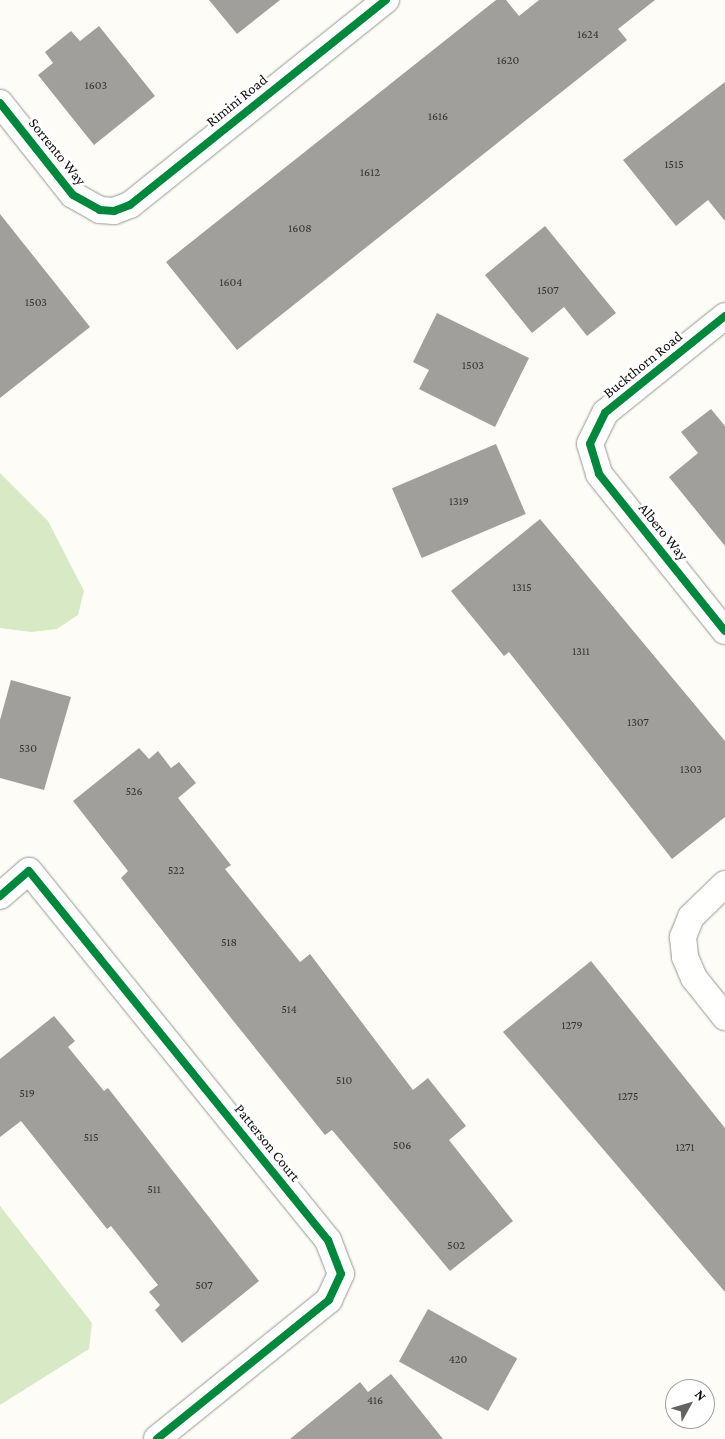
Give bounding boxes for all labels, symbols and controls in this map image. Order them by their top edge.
house number: 1624 [577,28,599,42]
house number: 1620 [497,54,519,68]
street label: Rimini Road [203,71,271,131]
house number: 1603 [85,79,107,93]
house number: 1616 [428,110,448,124]
street label: Sorrento Way [24,115,90,189]
house number: 1515 [664,158,684,172]
house number: 1612 [360,166,380,180]
house number: 1608 [288,222,312,236]
house number: 1604 [220,276,242,290]
house number: 1507 [537,284,559,298]
house number: 1503 [25,296,47,310]
street label: Buckthorn Road [600,328,686,402]
house number: 1503 [462,359,484,373]
house number: 1319 [449,495,469,509]
street label: Albero Way [634,500,692,564]
house number: 1315 [512,581,532,595]
house number: 1311 [572,645,590,659]
house number: 1307 [627,716,649,730]
house number: 530 [19,742,37,756]
house number: 1303 [680,763,702,777]
house number: 526 [125,785,143,799]
house number: 522 [168,864,184,878]
house number: 518 [221,936,237,950]
house number: 514 [281,1003,297,1017]
house number: 1279 [561,1019,583,1033]
house number: 510 [336,1074,352,1088]
house number: 519 [19,1087,35,1101]
house number: 1275 [618,1090,638,1104]
street label: Patterson Court [230,1101,304,1185]
house number: 515 [83,1131,99,1145]
house number: 506 [393,1139,411,1153]
house number: 1271 [675,1141,695,1155]
house number: 511 [147,1183,161,1197]
house number: 502 [447,1239,465,1253]
house number: 507 [195,1279,213,1293]
house number: 420 [449,1353,467,1367]
north arrow [665,1379,715,1429]
text: N [692,1386,710,1404]
house number: 416 [367,1394,383,1408]

